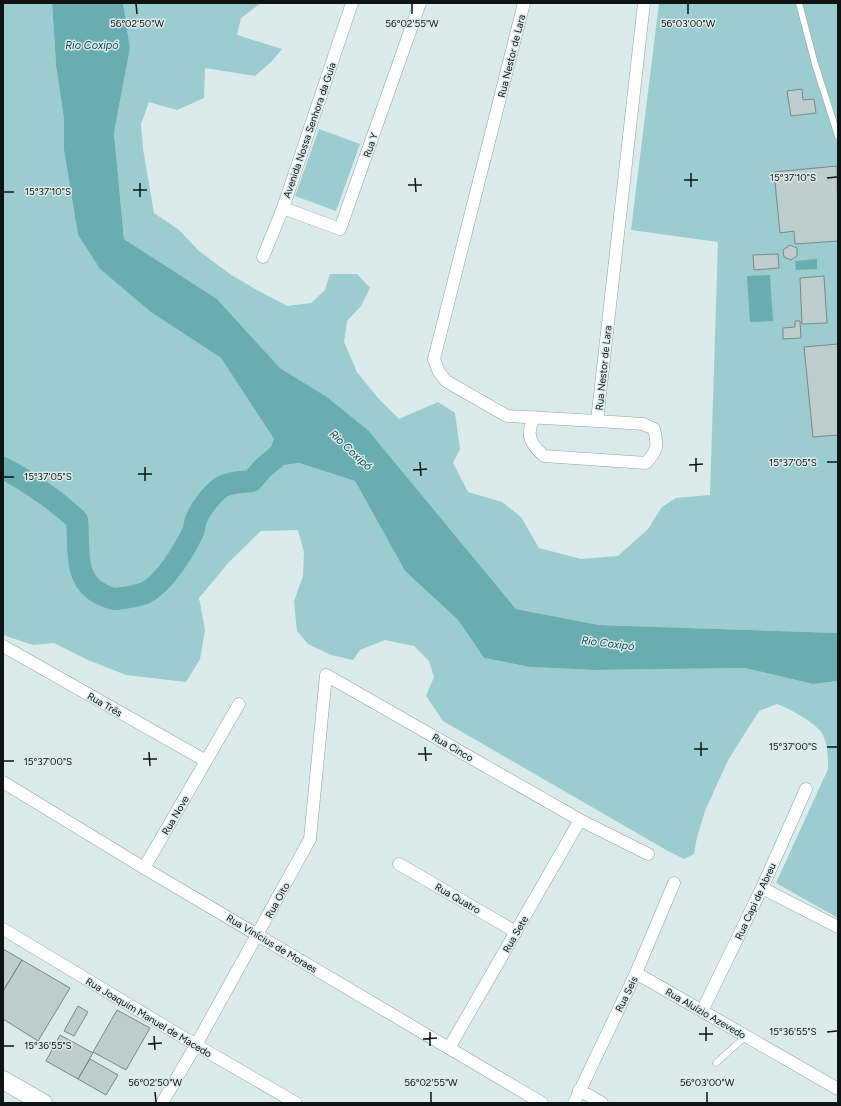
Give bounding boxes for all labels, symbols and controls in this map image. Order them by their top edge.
street label: Rua Nestor de Lara [495,13,528,99]
text: 56°02'50"W [110,17,164,30]
text: 56°02'55"W [385,17,439,30]
text: 56°03'00"W [661,17,716,30]
water label: Rio Coxipó [65,39,119,52]
street label: Avenida Nossa Senhora da Guia [280,61,339,200]
street label: Rua Y [360,131,381,159]
text: 15°37'10"S [770,171,816,184]
text: 15°37'10"S [25,185,71,198]
street label: Rua Nestor de Lara [593,325,614,411]
water label: Rio Coxipó [327,427,375,474]
text: 15°37'05"S [769,456,817,469]
text: 15°37'05"S [24,470,72,483]
water label: Rio Coxipó [581,634,636,653]
street label: Rua Três [85,689,125,720]
street label: Rua Cinco [430,730,476,765]
text: 15°37'00"S [769,740,817,753]
text: 15°37'00"S [24,755,72,768]
street label: Rua Nove [159,793,192,837]
street label: Rua Capi de Abreu [732,861,779,942]
street label: Rua Oito [262,880,293,920]
street label: Rua Quatro [432,880,483,917]
street label: Rua Vinícius de Moraes [224,911,320,976]
street label: Rua Sete [500,913,531,955]
street label: Rua Seis [612,974,641,1014]
street label: Rua Joaquim Manuel de Macedo [83,975,214,1060]
street label: Rua Aluízio Azevedo [663,985,749,1042]
text: 15°36'55"S [769,1025,817,1038]
text: 15°36'55"S [24,1039,72,1052]
text: 56°02'50"W [128,1076,182,1089]
text: 56°02'55"W [404,1076,458,1089]
text: 56°03'00"W [680,1076,735,1089]

